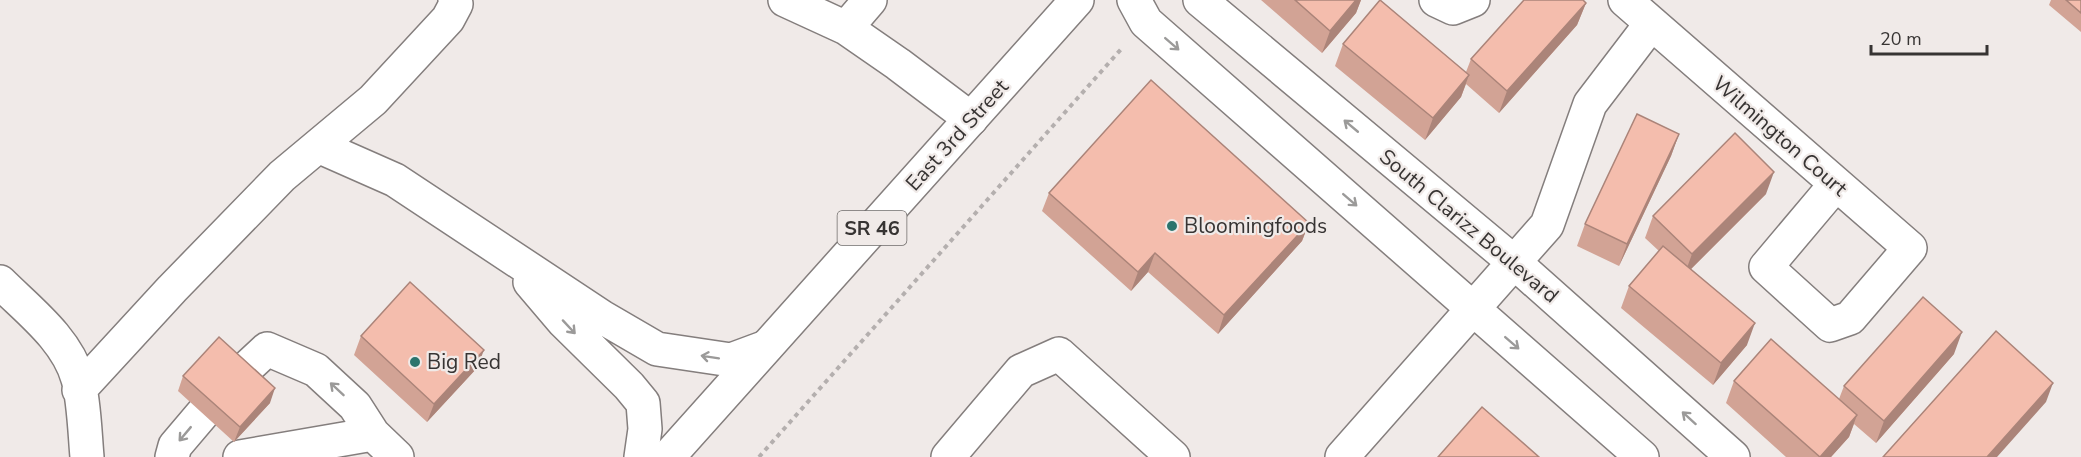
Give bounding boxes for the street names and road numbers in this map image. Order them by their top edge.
street label: Wilmington Court [1707,70,1854,203]
street label: East 3rd Street [899,73,1015,197]
street label: South Clarizz Boulevard [1373,143,1565,309]
road number: SR 46 [838,211,906,245]

